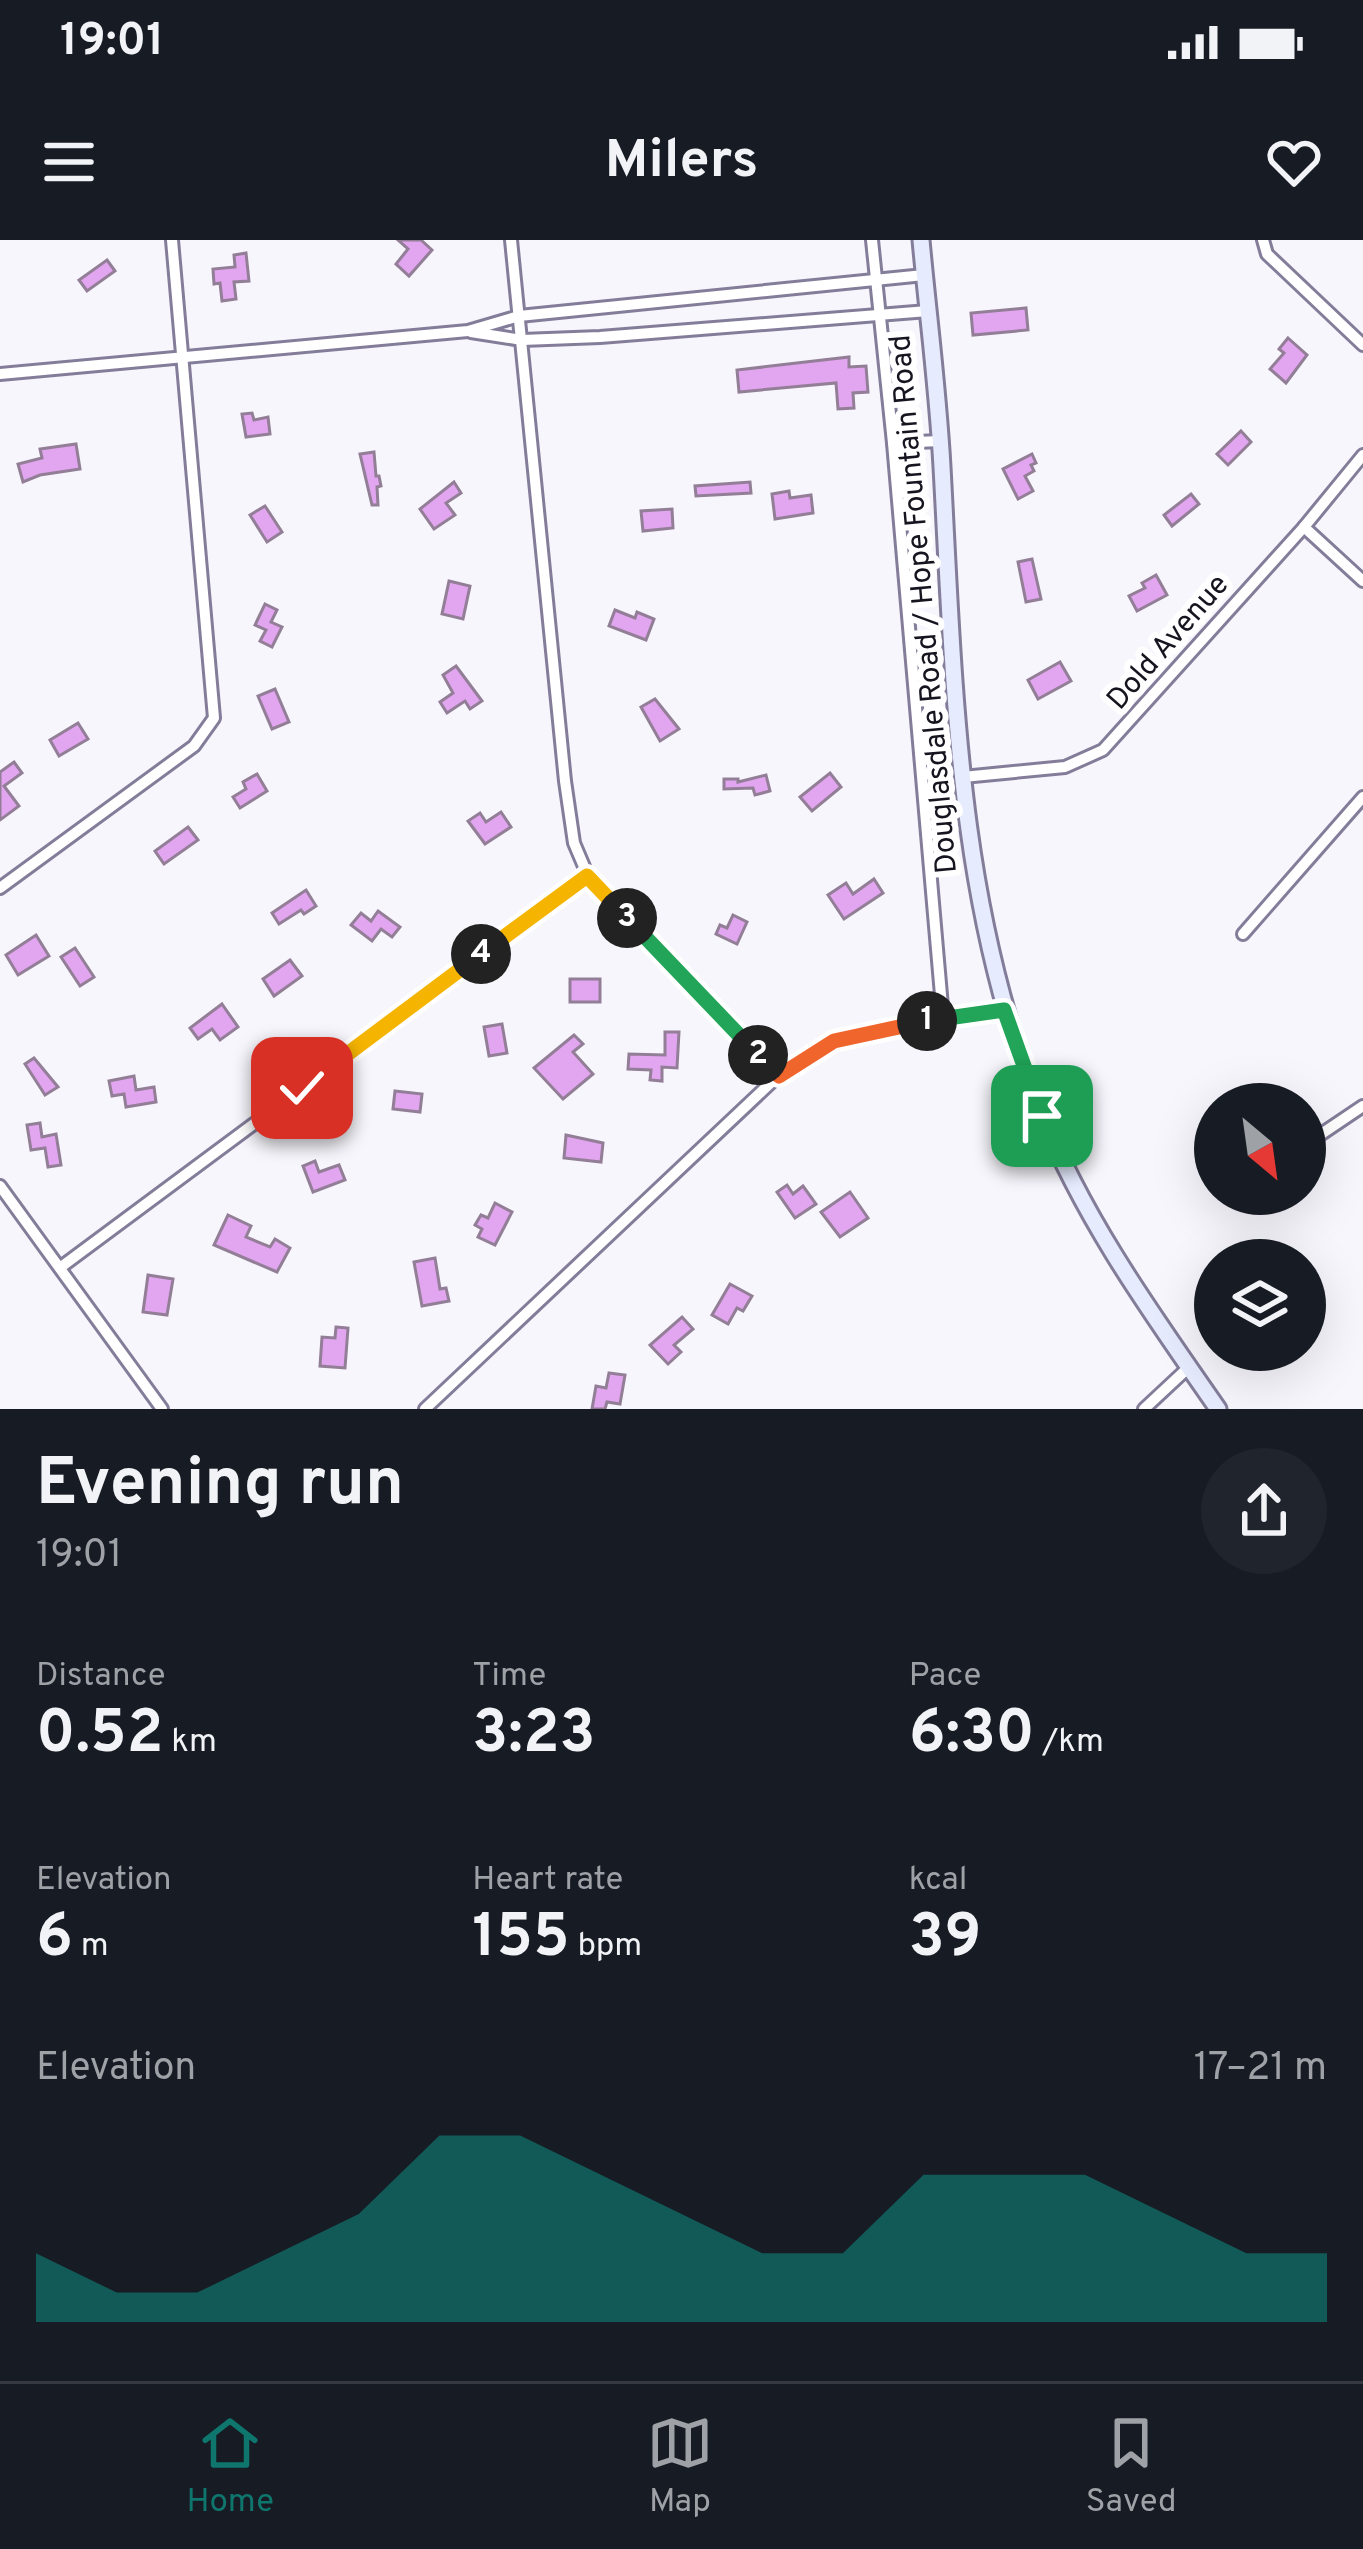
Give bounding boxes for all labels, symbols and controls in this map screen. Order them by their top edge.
text: 19:01 [60,14,164,71]
text: Milers [605,128,758,197]
icon: menu [36,129,102,195]
icon: heart [1261,129,1327,195]
street label: Douglasdale Road / Hope Fountain Road [883,333,967,875]
street label: Dold Avenue [1100,568,1238,718]
pin: 3 [597,888,657,948]
text: 3 [617,897,637,939]
pin: 4 [451,924,511,984]
text: 4 [470,933,492,975]
pin: 1 [897,991,957,1051]
text: 1 [920,1000,934,1042]
pin: 2 [728,1025,788,1085]
text: 2 [748,1034,768,1076]
pin [251,1037,353,1139]
icon: check [269,1055,335,1121]
pin [991,1065,1093,1167]
icon: arrive [1009,1083,1075,1149]
north arrow [1194,1083,1326,1215]
map controls [1194,1083,1326,1371]
button: layers [1194,1239,1326,1371]
text: Evening run [36,1445,404,1528]
button: share [1201,1448,1327,1574]
text: 19:01 [36,1532,122,1581]
text: Distance [36,1656,166,1698]
text: Time [472,1656,546,1698]
text: Pace [909,1656,981,1698]
text: 0.52 [36,1698,163,1774]
text: 3:23 [472,1698,596,1774]
text: 6:30 [909,1698,1035,1774]
text: km [163,1722,217,1764]
text: /km [1035,1722,1104,1764]
text: Elevation [36,1860,172,1902]
text: Heart rate [472,1860,623,1902]
text: kcal [909,1860,967,1902]
text: 6 [36,1902,73,1978]
text: 155 [472,1902,570,1978]
text: 39 [909,1902,981,1978]
text: m [73,1926,109,1968]
text: bpm [570,1926,642,1968]
text: Elevation [36,2045,196,2094]
text: 17–21 m [1194,2045,1327,2094]
tab: Home [186,2410,274,2524]
tab: Map [647,2410,713,2524]
tab: Saved [1086,2410,1177,2524]

